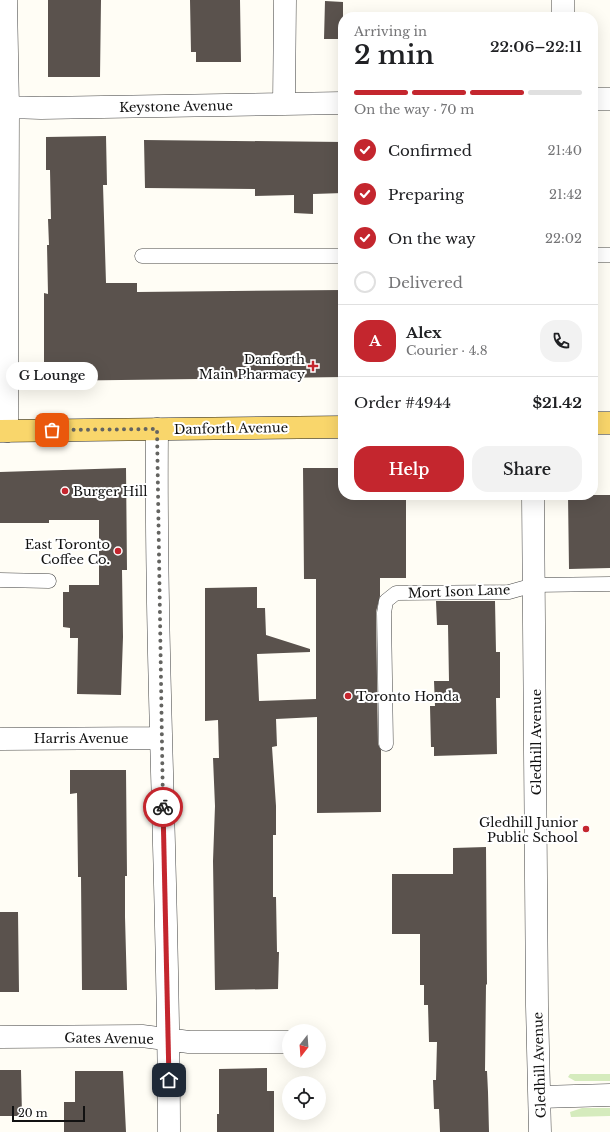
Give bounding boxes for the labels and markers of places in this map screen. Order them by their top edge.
place label: Danforth Main Pharmacy [199,351,306,383]
marker: Danforth Main Pharmacy [308,361,318,371]
callout: G Lounge [6,362,98,390]
pin [35,413,69,447]
place label: Burger Hill [73,483,148,500]
marker: Burger Hill [60,486,70,496]
place label: East Toronto Coffee Co. [25,536,110,568]
marker: East Toronto Coffee Co. [113,546,123,556]
place label: Toronto Honda [356,688,460,705]
marker: Toronto Honda [343,691,353,701]
place label: Gledhill Junior Public School [479,814,579,846]
marker: Gledhill Junior Public School [581,824,591,834]
pin [152,1063,186,1097]

